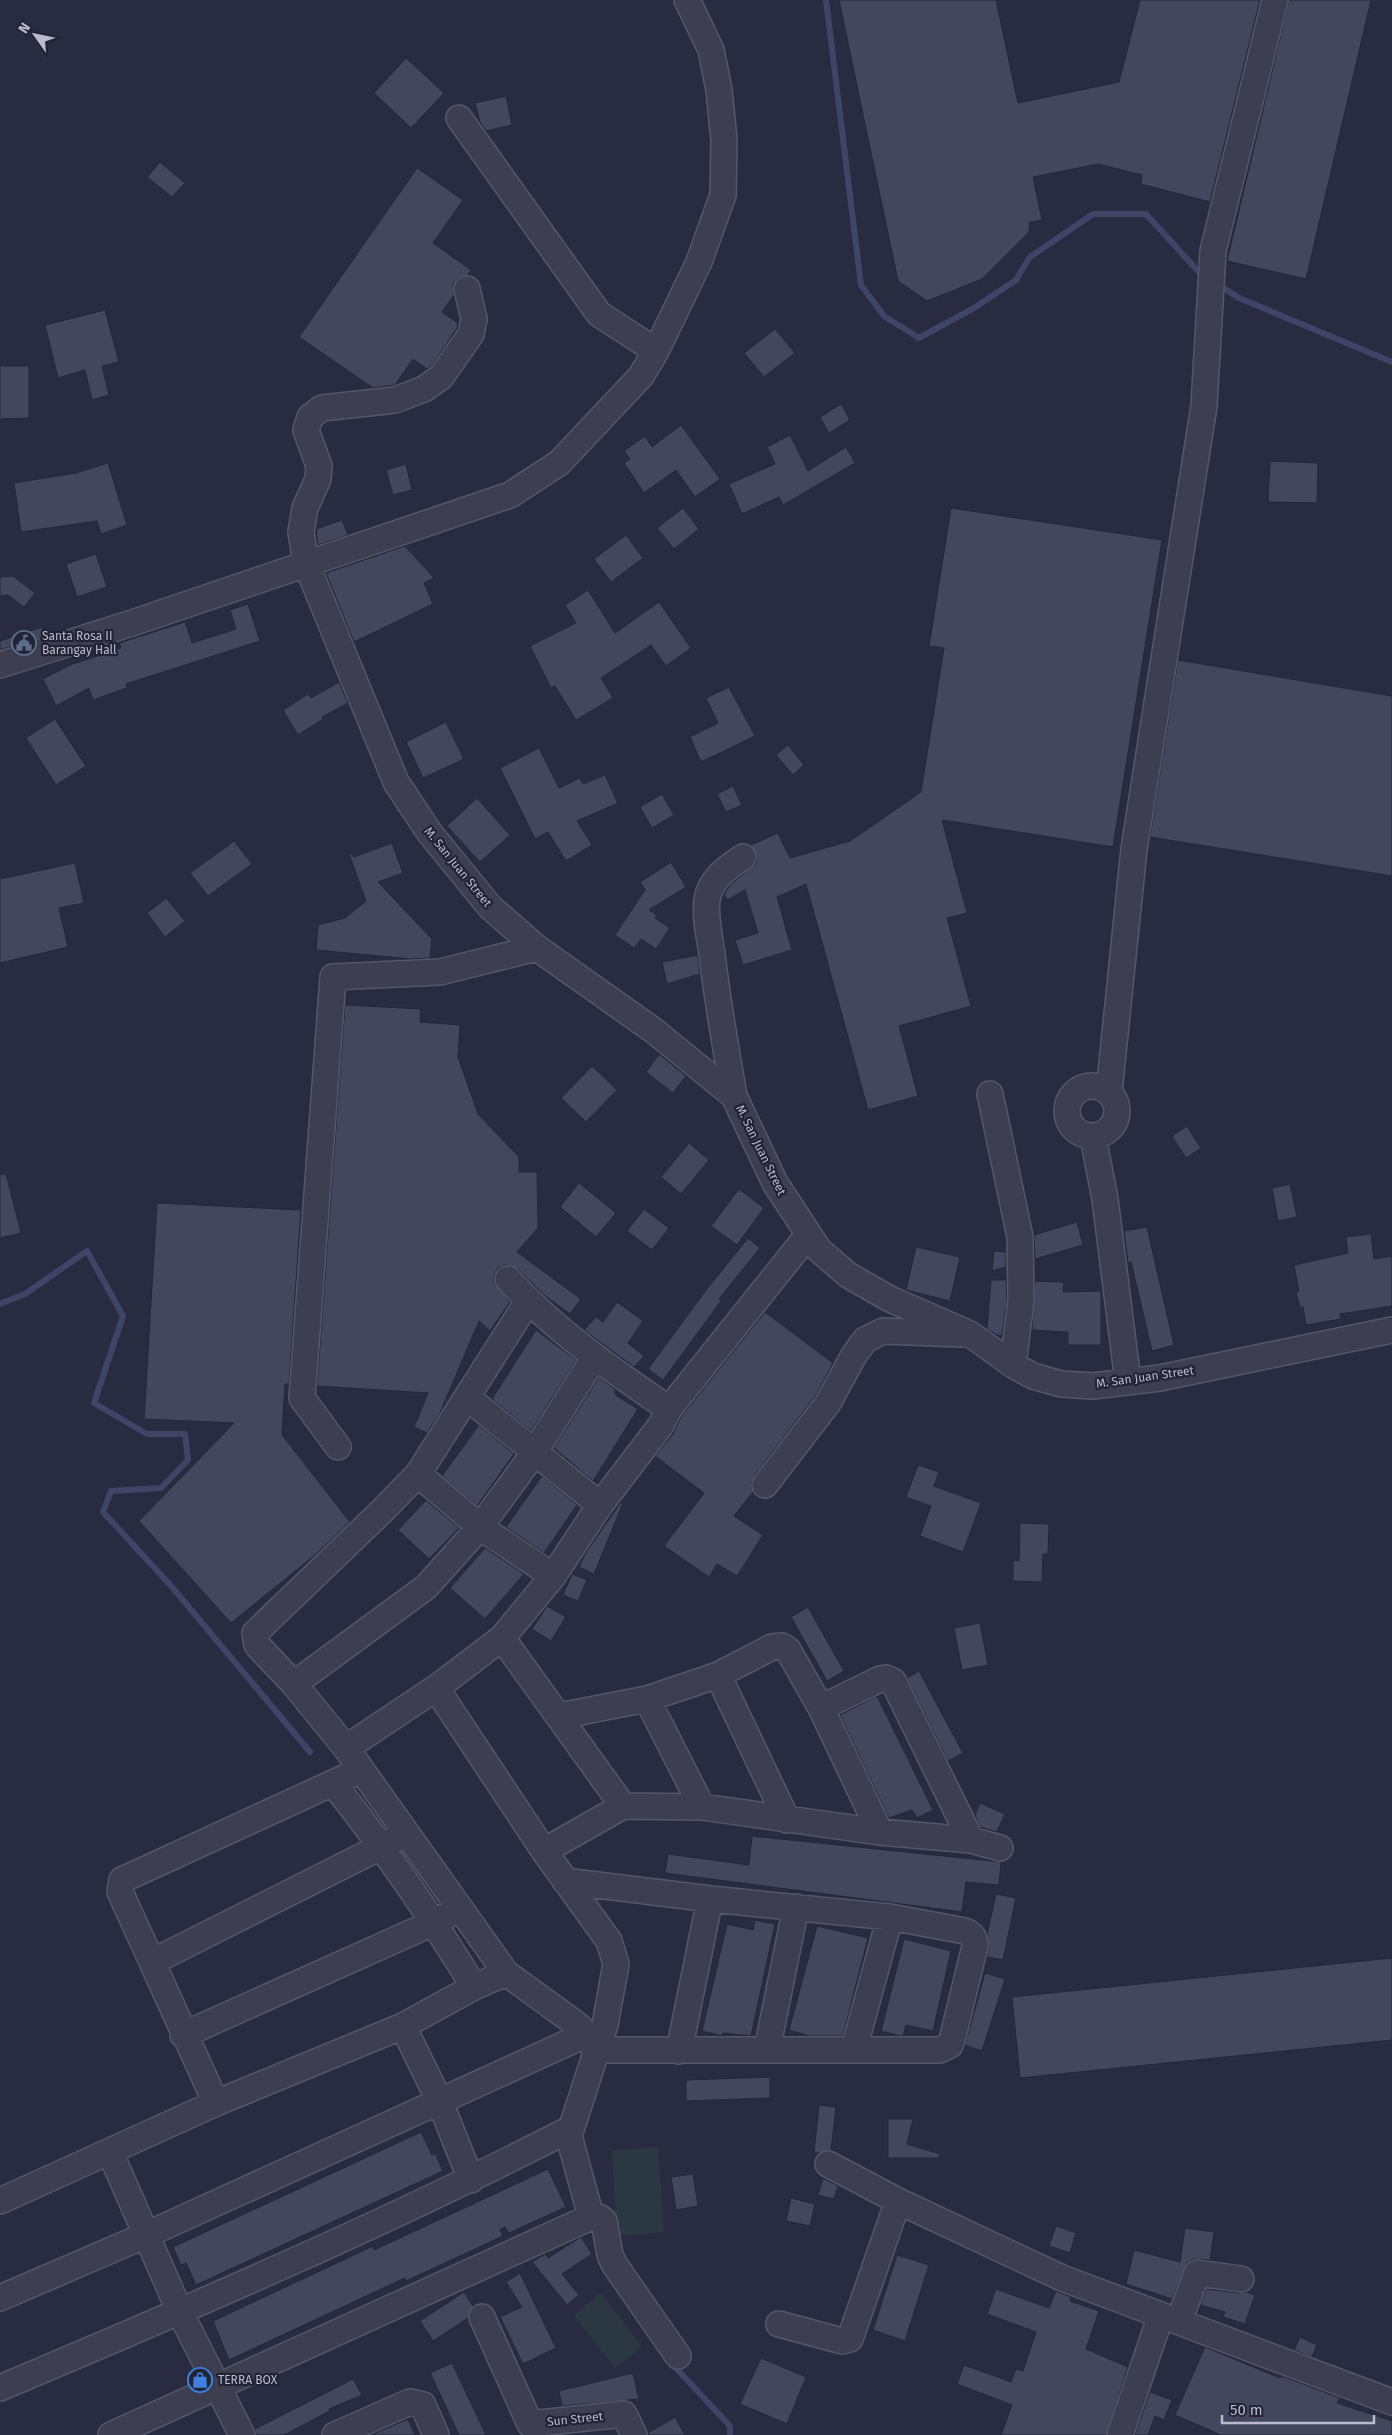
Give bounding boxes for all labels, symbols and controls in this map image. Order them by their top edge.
north arrow [10,10,60,60]
text: N [15,20,34,37]
place label: Santa Rosa II Barangay Hall [42,629,117,657]
public building icon: Santa Rosa II Barangay Hall [11,630,37,656]
street label: M. San Juan Street [422,824,495,910]
street label: M. San Juan Street [733,1103,789,1198]
street label: M. San Juan Street [1095,1363,1195,1391]
shop icon: TERRA BOX [187,2367,213,2393]
place label: TERRA BOX [218,2373,278,2387]
scale bar [1222,2392,1374,2424]
text: 50 m [1230,2401,1263,2419]
street label: Sun Street [546,2409,604,2429]

